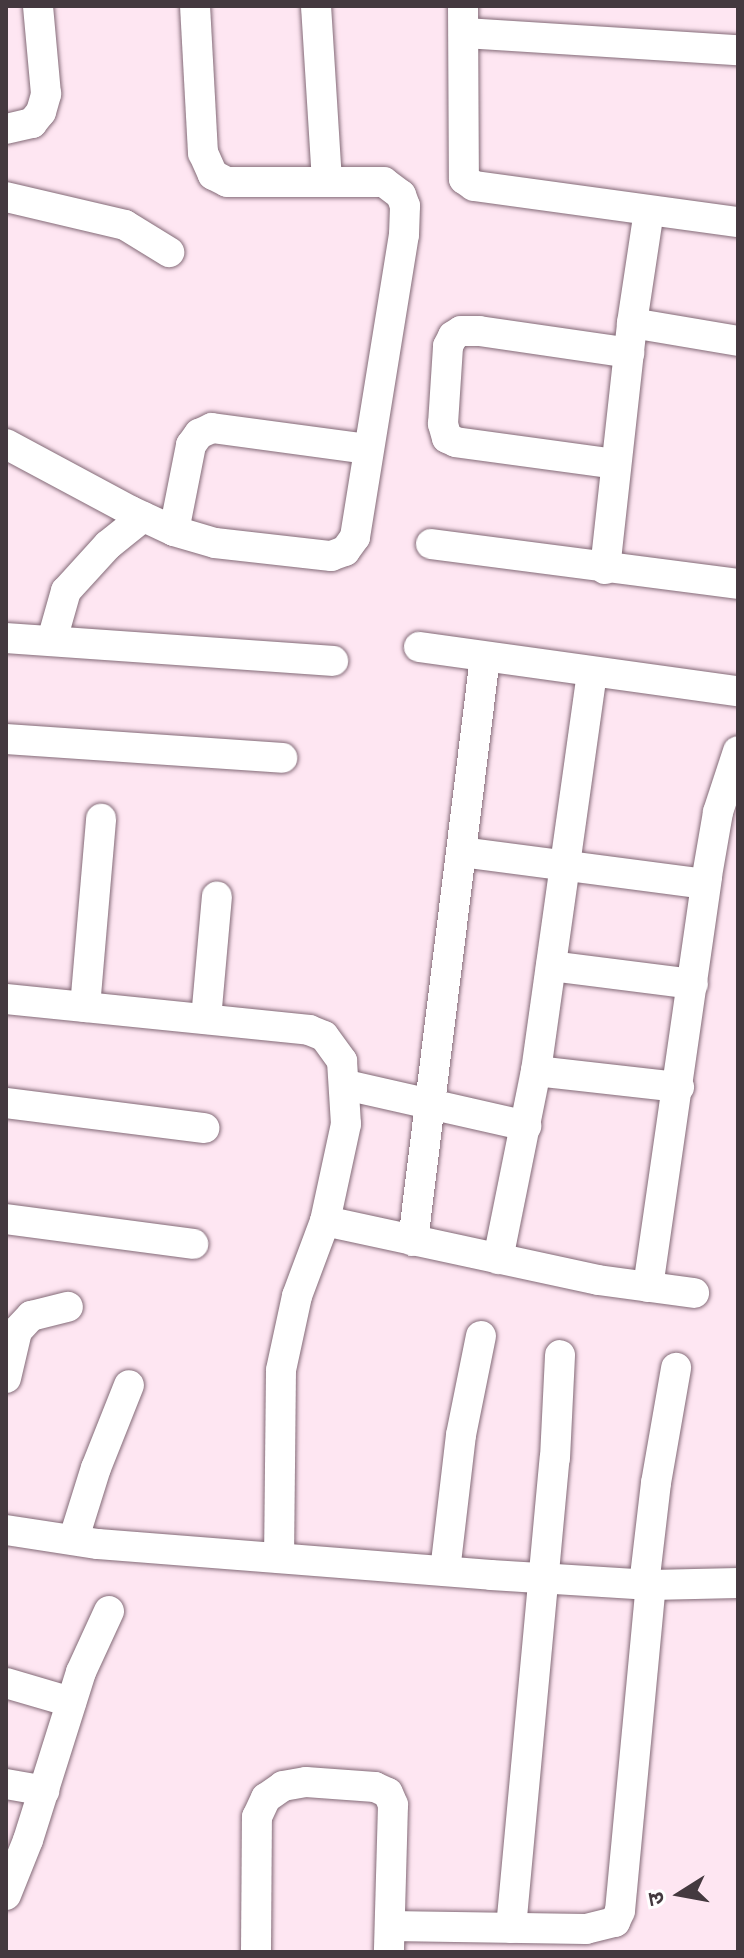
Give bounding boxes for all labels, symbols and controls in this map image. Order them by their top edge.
north arrow [640,1854,720,1934]
text: उ [640,1890,671,1908]

